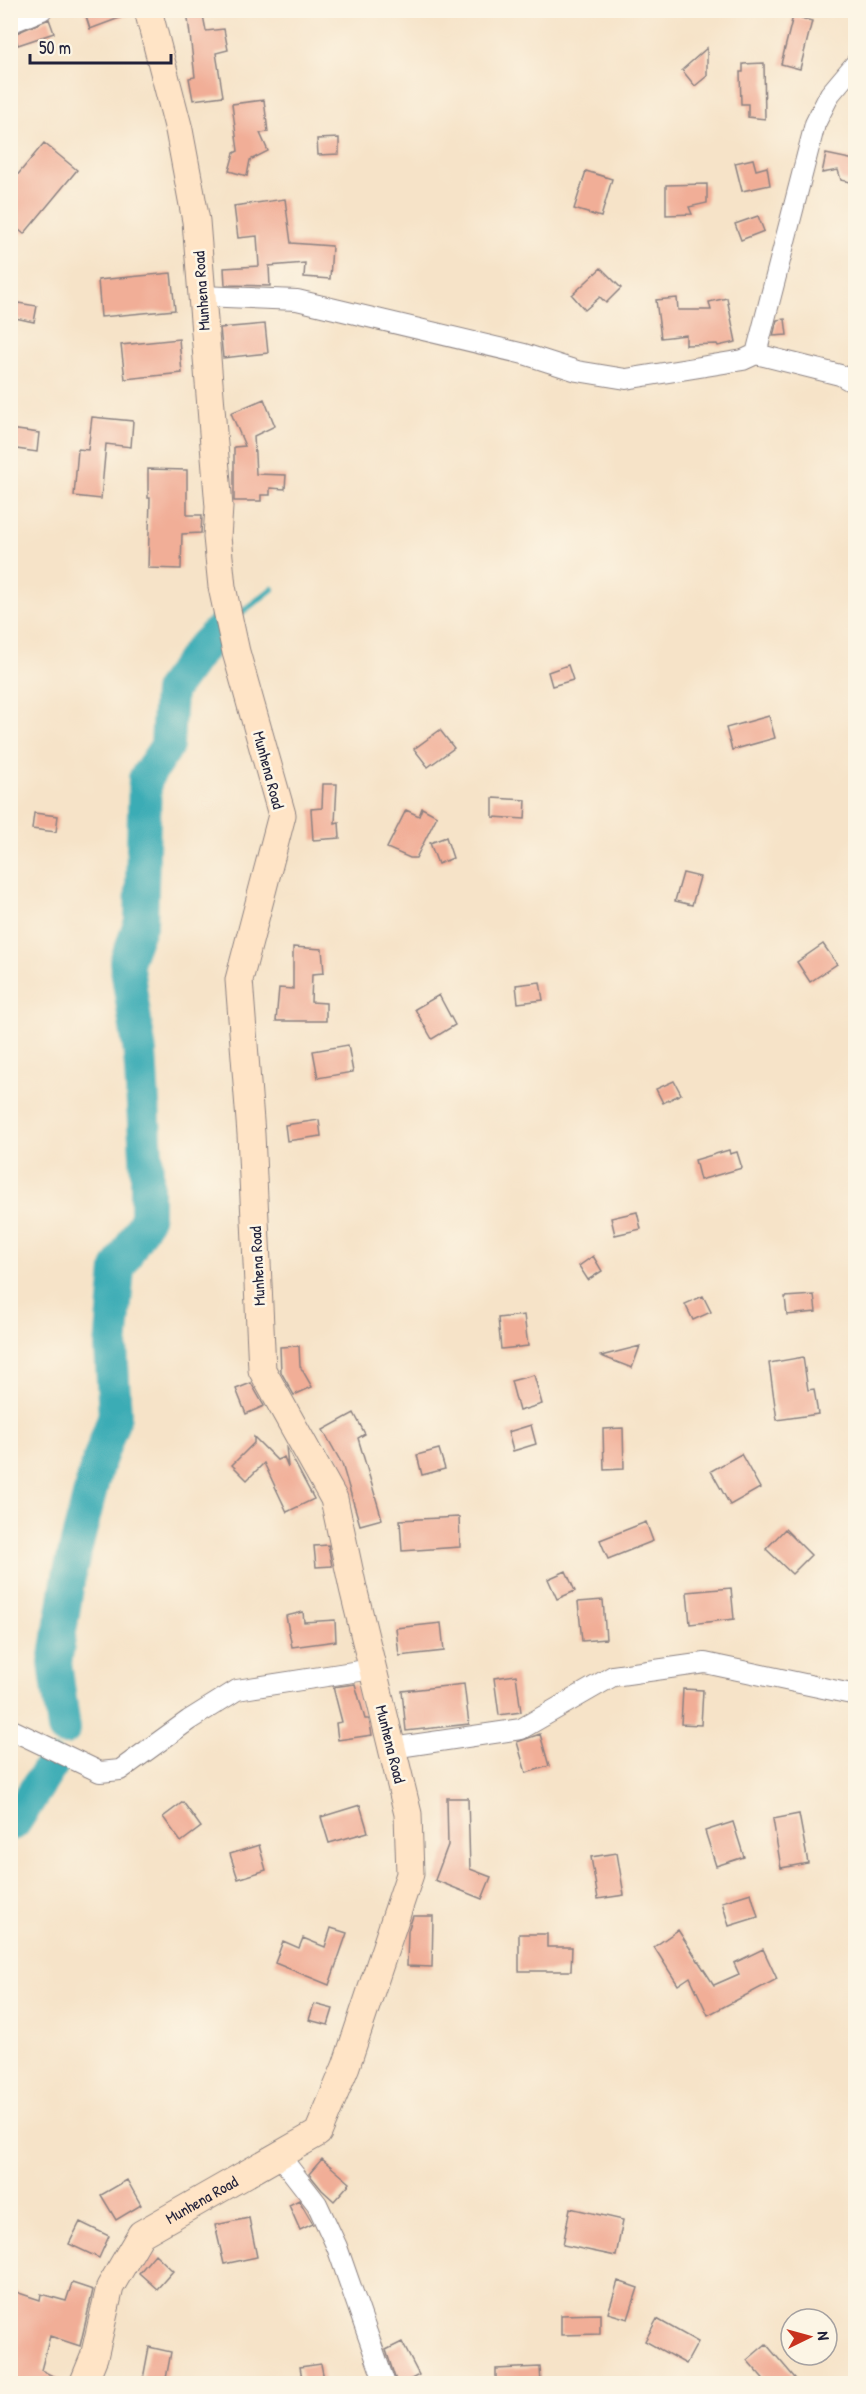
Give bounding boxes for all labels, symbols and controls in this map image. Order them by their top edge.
scale bar [30,27,171,65]
text: 50 m [39,35,71,60]
street label: Munhena Road [187,251,215,331]
street label: Munhena Road [248,729,290,811]
street label: Munhena Road [244,1226,270,1306]
street label: Munhena Road [371,1703,411,1785]
street label: Munhena Road [161,2170,242,2229]
north arrow [779,2307,839,2367]
text: N [813,2330,835,2341]

